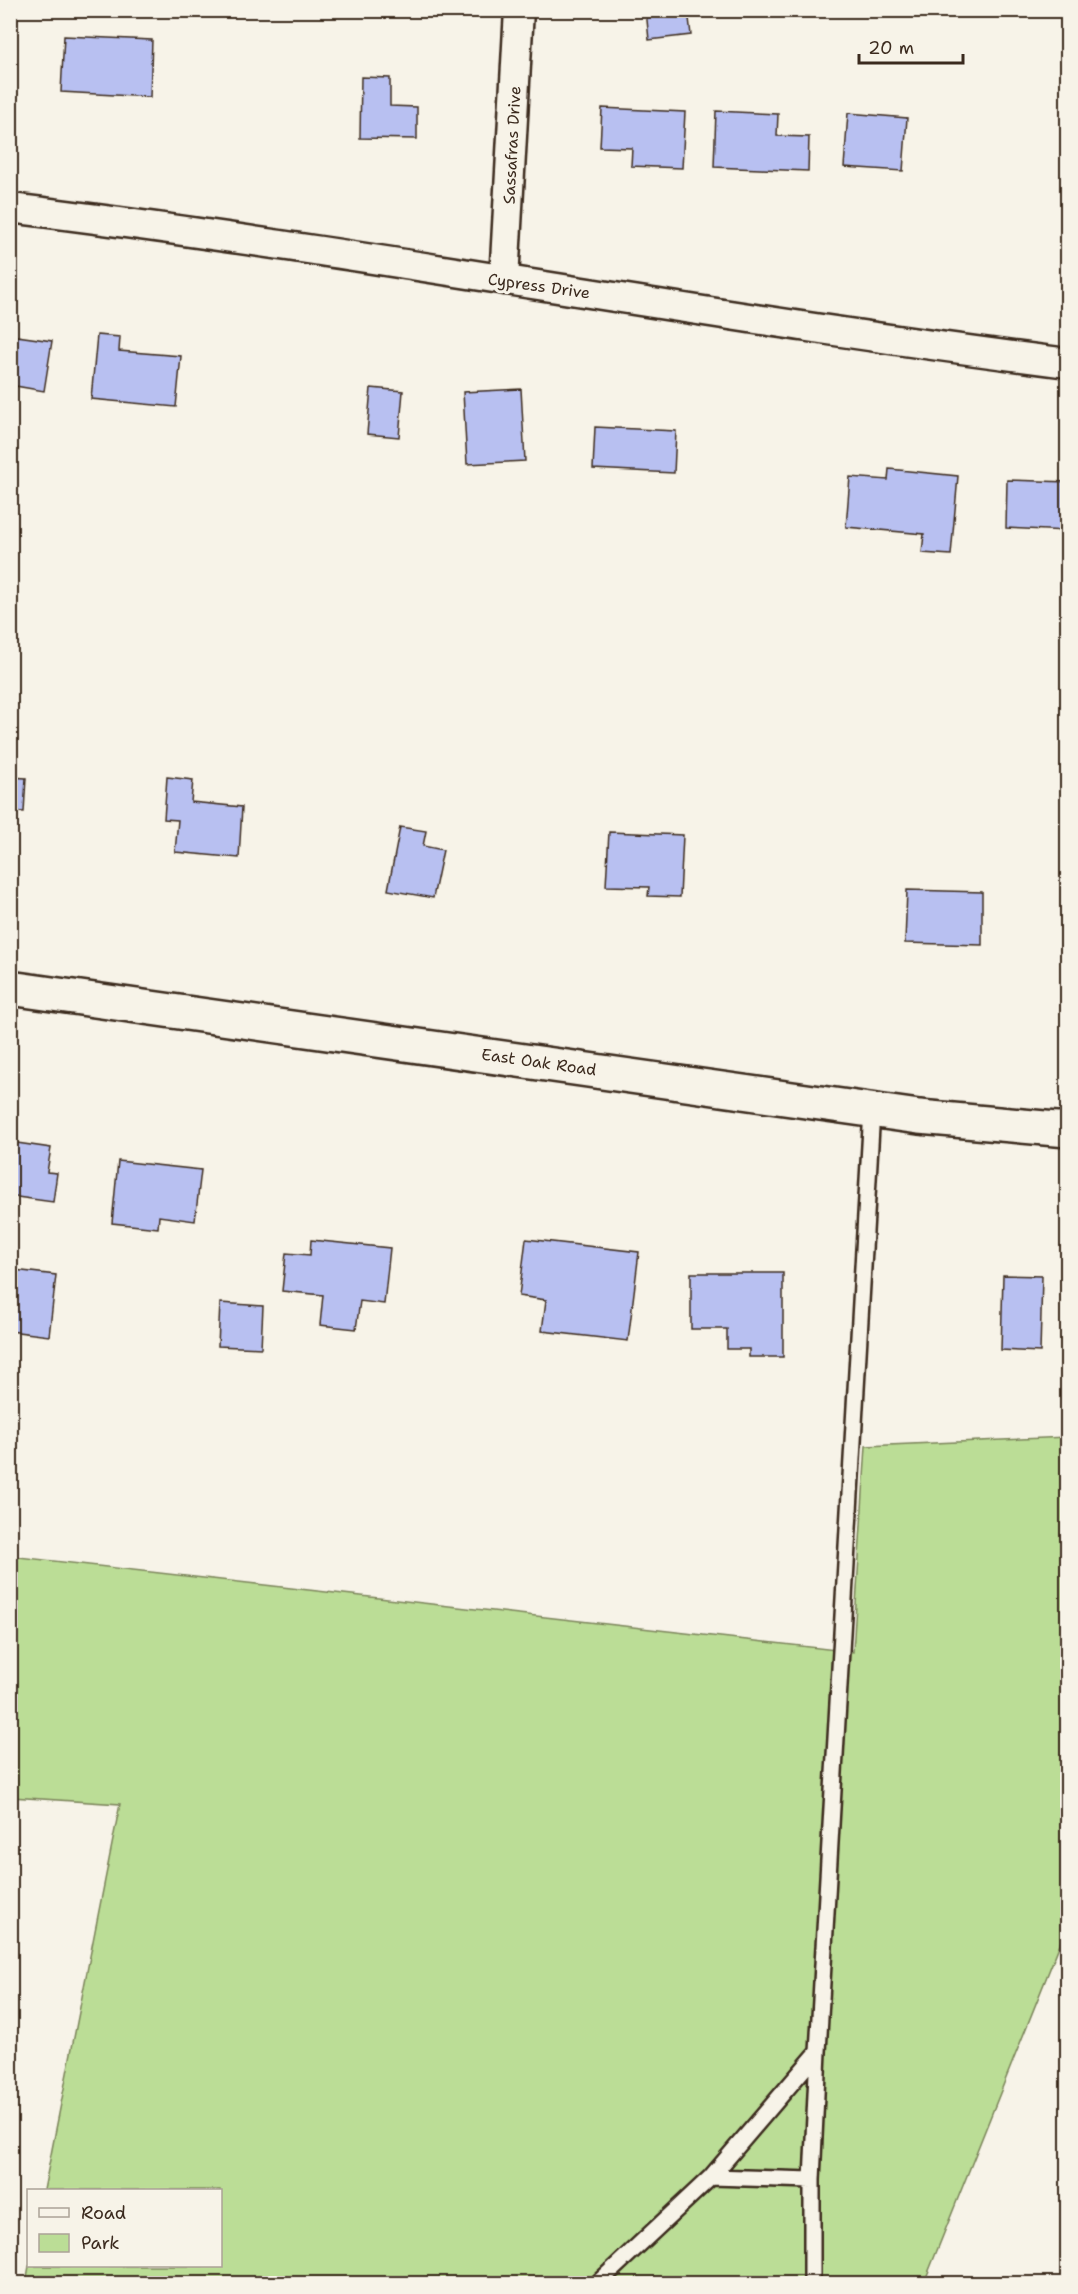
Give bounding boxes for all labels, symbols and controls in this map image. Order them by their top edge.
scale bar [859,27,962,65]
text: 20 m [868,36,914,60]
street label: Sassafras Drive [498,85,526,205]
street label: Cypress Drive [487,268,591,304]
street label: East Oak Road [480,1044,598,1080]
legend [27,2189,222,2267]
text: Road [81,2201,126,2225]
text: Park [81,2231,120,2255]

